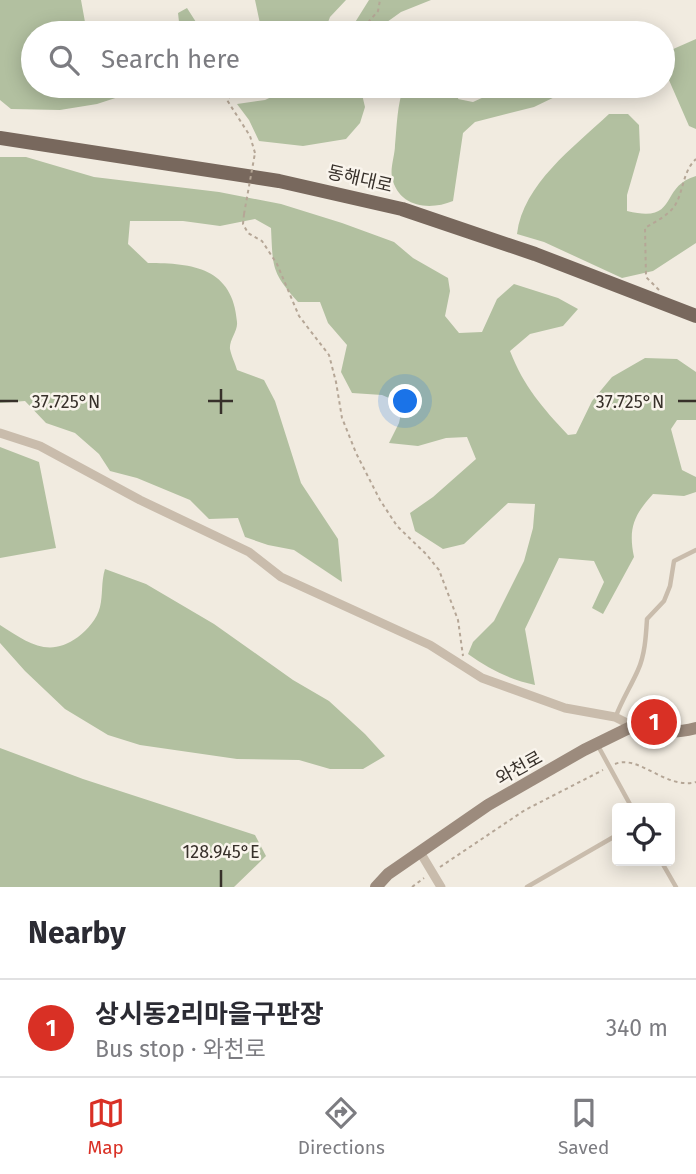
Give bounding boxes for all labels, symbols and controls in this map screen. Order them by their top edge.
search box [21,21,675,98]
icon: search [45,41,83,79]
text: Search here [101,44,240,75]
street label: 동해대로 [325,161,395,197]
your location [388,384,422,418]
text: 37.725°N [32,391,100,413]
text: 37.725°N [596,391,664,413]
pin: 1 [631,696,677,748]
street label: 와천로 [492,746,546,790]
map controls [612,803,675,866]
button: locate [612,803,675,866]
text: 128.945°E [182,841,260,863]
text: Nearby [28,915,126,951]
text: 상시동2리마을구판장 [95,999,324,1030]
text: 1 [46,1014,56,1042]
text: 340 m [606,1014,668,1042]
text: Bus stop · 와천로 [95,1035,266,1063]
tab: Map [87,1094,125,1159]
tab: Directions [298,1094,385,1159]
tab: Saved [558,1094,609,1159]

